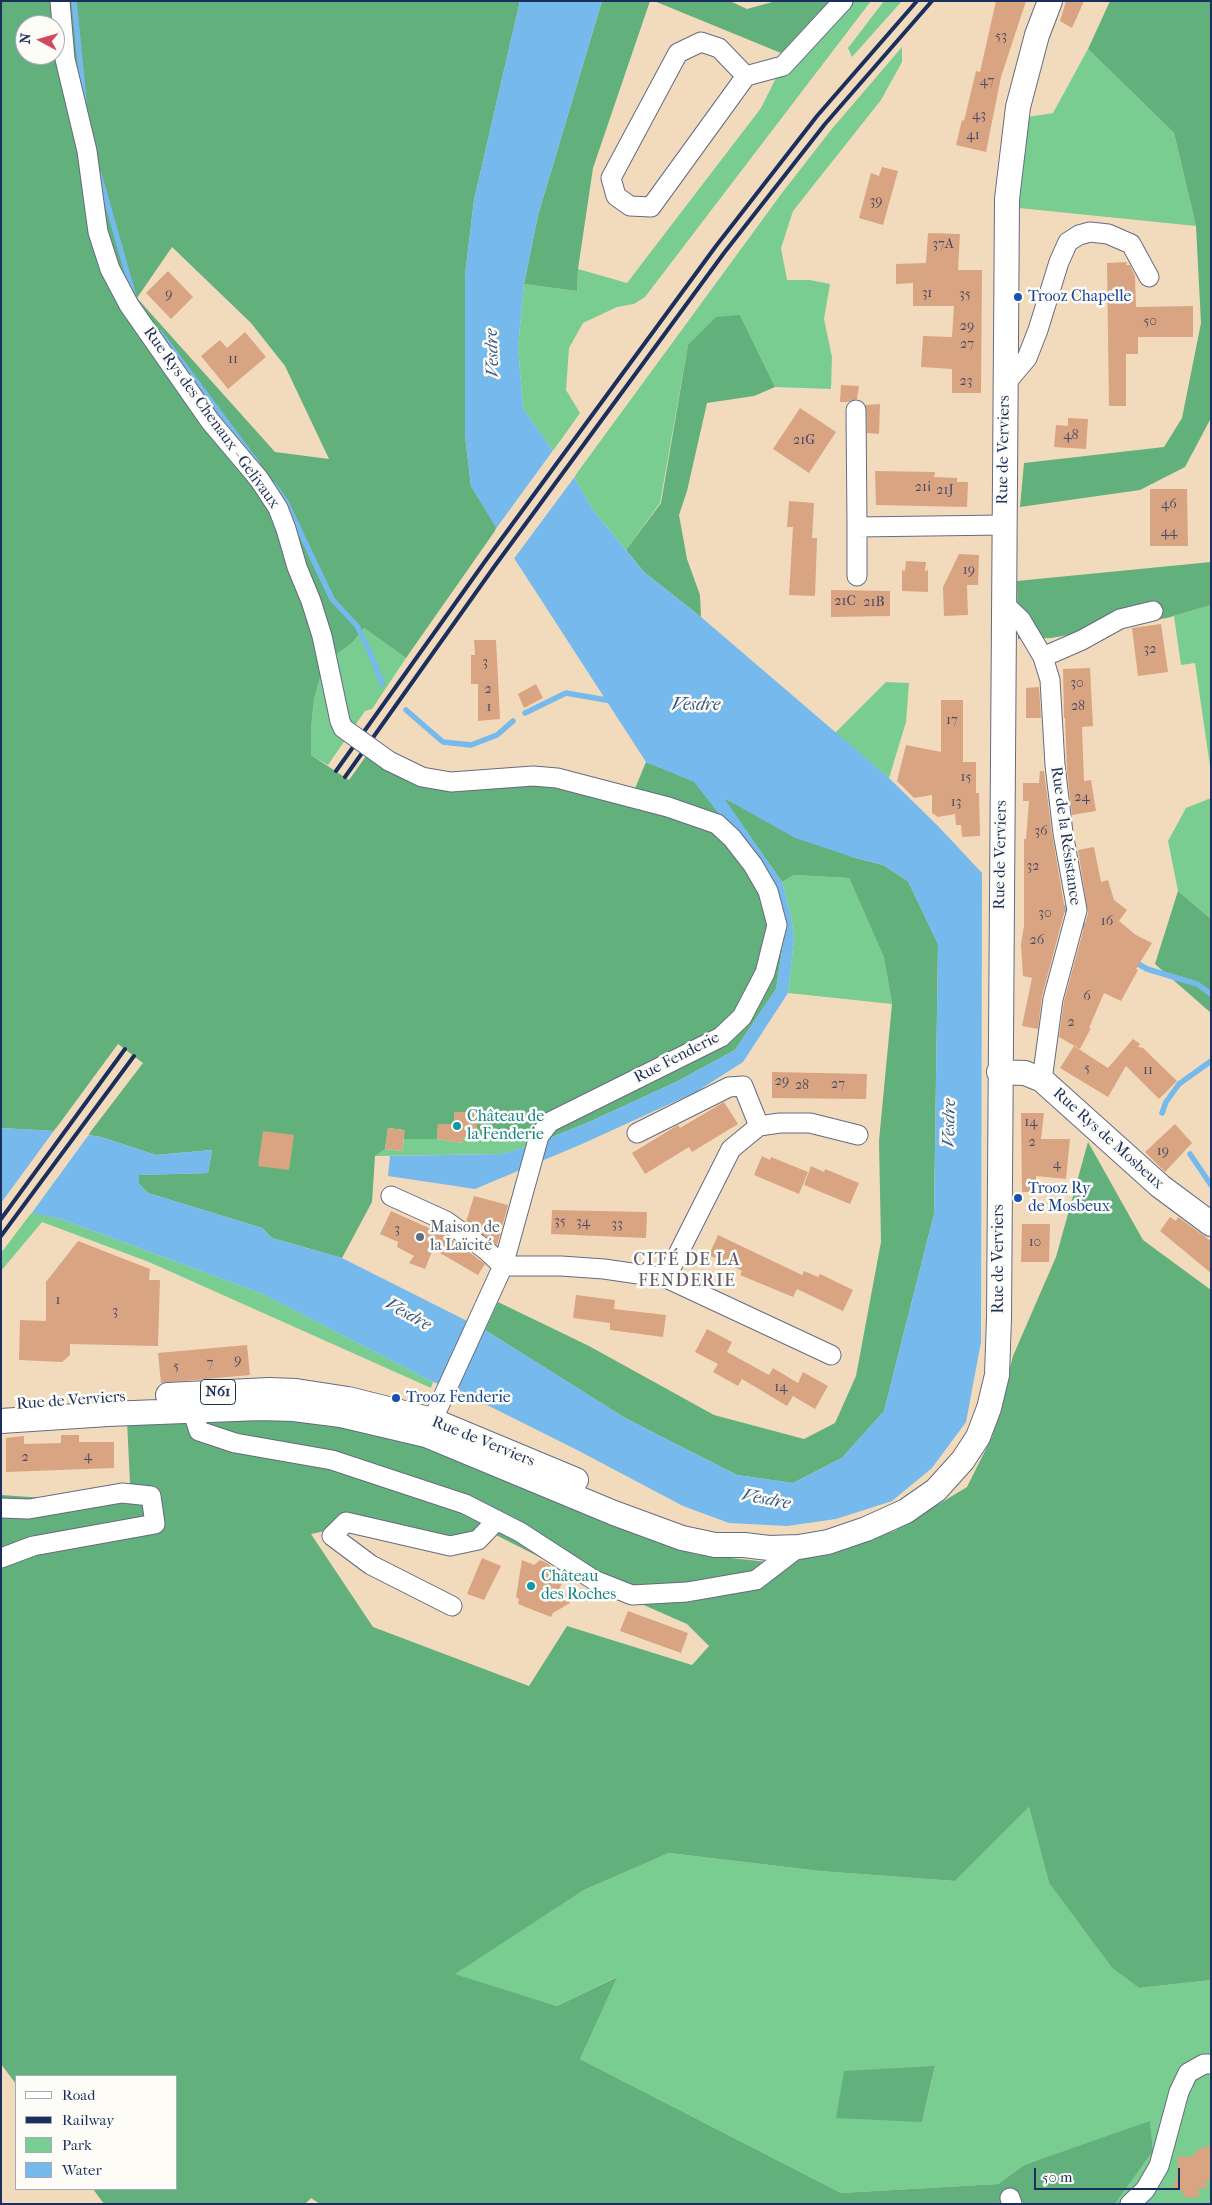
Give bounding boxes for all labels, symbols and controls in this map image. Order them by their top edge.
north arrow [15,15,65,65]
house number: 53 [995,29,1007,45]
text: N [17,32,35,45]
house number: 47 [980,74,994,90]
house number: 43 [972,108,986,124]
house number: 41 [966,128,980,144]
house number: 39 [869,194,883,210]
house number: 37A [932,237,954,253]
house number: 31 [922,286,932,302]
house number: 9 [165,287,173,303]
house number: 35 [959,287,971,303]
place label: Trooz Chapelle [1028,287,1131,307]
marker: Trooz Chapelle [1012,291,1024,303]
house number: 50 [1143,314,1157,330]
house number: 29 [960,319,974,335]
street label: Rue Rys des Chenaux - Gelivaux [139,323,283,513]
water label: Vesdre [481,328,505,378]
house number: 27 [960,337,974,353]
house number: 11 [228,352,238,368]
house number: 23 [960,374,972,390]
street label: Rue de Verviers [993,395,1015,505]
house number: 48 [1063,428,1079,444]
house number: 21G [793,433,815,449]
house number: 21i [915,480,931,496]
house number: 21J [936,483,954,499]
house number: 46 [1161,497,1177,513]
house number: 44 [1161,525,1177,541]
house number: 19 [963,563,975,579]
house number: 21C [834,594,856,610]
house number: 21B [863,595,885,611]
house number: 32 [1144,642,1156,658]
house number: 3 [482,655,488,671]
house number: 30 [1070,676,1084,692]
house number: 2 [484,682,492,698]
water label: Vesdre [672,695,720,717]
house number: 28 [1071,699,1085,715]
house number: 1 [487,700,491,716]
house number: 17 [946,713,958,729]
street label: Rue de la Résistance [1046,765,1084,907]
house number: 15 [961,770,971,786]
house number: 24 [1074,790,1090,806]
house number: 13 [951,795,961,811]
street label: Rue de Verviers [990,800,1012,910]
house number: 36 [1034,824,1048,840]
house number: 32 [1027,859,1039,875]
house number: 30 [1038,906,1052,922]
house number: 16 [1101,914,1113,930]
house number: 26 [1030,933,1044,949]
house number: 6 [1083,989,1091,1005]
house number: 2 [1067,1015,1075,1031]
street label: Rue Fenderie [631,1028,723,1088]
house number: 5 [1084,1061,1090,1077]
house number: 11 [1143,1063,1153,1079]
house number: 29 [775,1074,789,1090]
house number: 27 [831,1077,845,1093]
house number: 28 [795,1078,809,1094]
street label: Rue Rys de Mosbeux [1049,1084,1167,1194]
water label: Vesdre [939,1099,961,1147]
place label: Château de la Fenderie [467,1107,544,1145]
house number: 14 [1024,1115,1038,1131]
marker: Château de la Fenderie [451,1120,463,1132]
house number: 2 [1028,1135,1036,1151]
house number: 19 [1157,1144,1169,1160]
house number: 4 [1053,1157,1061,1173]
place label: Trooz Ry de Mosbeux [1028,1179,1110,1217]
marker: Trooz Ry de Mosbeux [1012,1192,1024,1204]
street label: Rue de Verviers [989,1204,1009,1314]
house number: 35 [554,1214,566,1230]
house number: 34 [576,1215,590,1231]
house number: 33 [611,1217,623,1233]
place label: Maison de la Laïcité [430,1218,500,1256]
house number: 3 [394,1222,400,1238]
marker: Maison de la Laïcité [414,1231,426,1243]
house number: 10 [1029,1235,1041,1251]
district label: CITÉ DE LA FENDERIE [632,1250,742,1292]
house number: 1 [56,1293,60,1309]
water label: Vesdre [382,1294,434,1336]
house number: 3 [112,1304,118,1320]
house number: 9 [234,1353,242,1369]
house number: 7 [207,1356,213,1372]
house number: 5 [173,1359,179,1375]
road number: N61 [200,1380,236,1404]
house number: 14 [774,1380,788,1396]
street label: Rue de Verviers [16,1388,126,1414]
place label: Trooz Fenderie [406,1388,511,1408]
marker: Trooz Fenderie [390,1392,402,1404]
street label: Rue de Verviers [429,1413,537,1471]
house number: 4 [84,1449,92,1465]
house number: 2 [21,1450,29,1466]
water label: Vesdre [740,1485,792,1515]
place label: Château des Roches [541,1567,616,1605]
marker: Château des Roches [525,1580,537,1592]
legend [15,2075,178,2190]
text: Road [62,2086,95,2104]
text: Railway [62,2111,114,2129]
text: Park [62,2136,92,2154]
scale bar [1037,2158,1183,2190]
text: Water [62,2161,102,2179]
text: 50 m [1042,2168,1072,2186]

